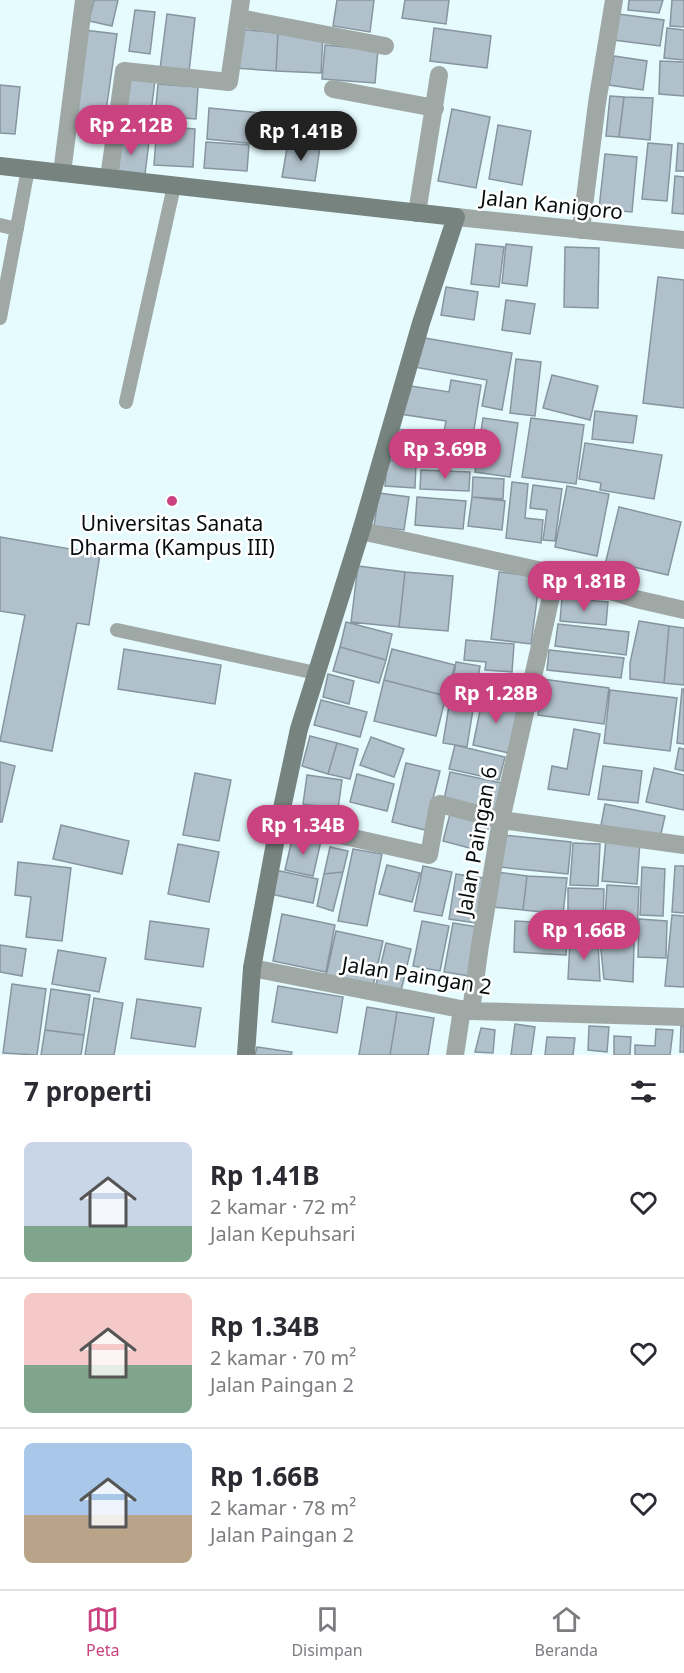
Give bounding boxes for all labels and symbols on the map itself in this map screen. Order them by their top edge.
pin: Rp 2.12B [69,105,193,156]
pin: Rp 1.41B [239,111,363,162]
street label: Jalan Kanigoro [477,182,625,225]
pin: Rp 3.69B [383,429,507,480]
marker: Universitas Sanata Dharma (Kampus III) [165,494,179,508]
place label: Universitas Sanata Dharma (Kampus III) [69,509,275,561]
pin: Rp 1.81B [522,561,646,612]
pin: Rp 1.28B [434,673,558,724]
street label: Jalan Paingan 6 [449,764,503,920]
pin: Rp 1.34B [241,805,365,856]
pin: Rp 1.66B [522,910,646,961]
street label: Jalan Paingan 2 [338,949,494,1001]

